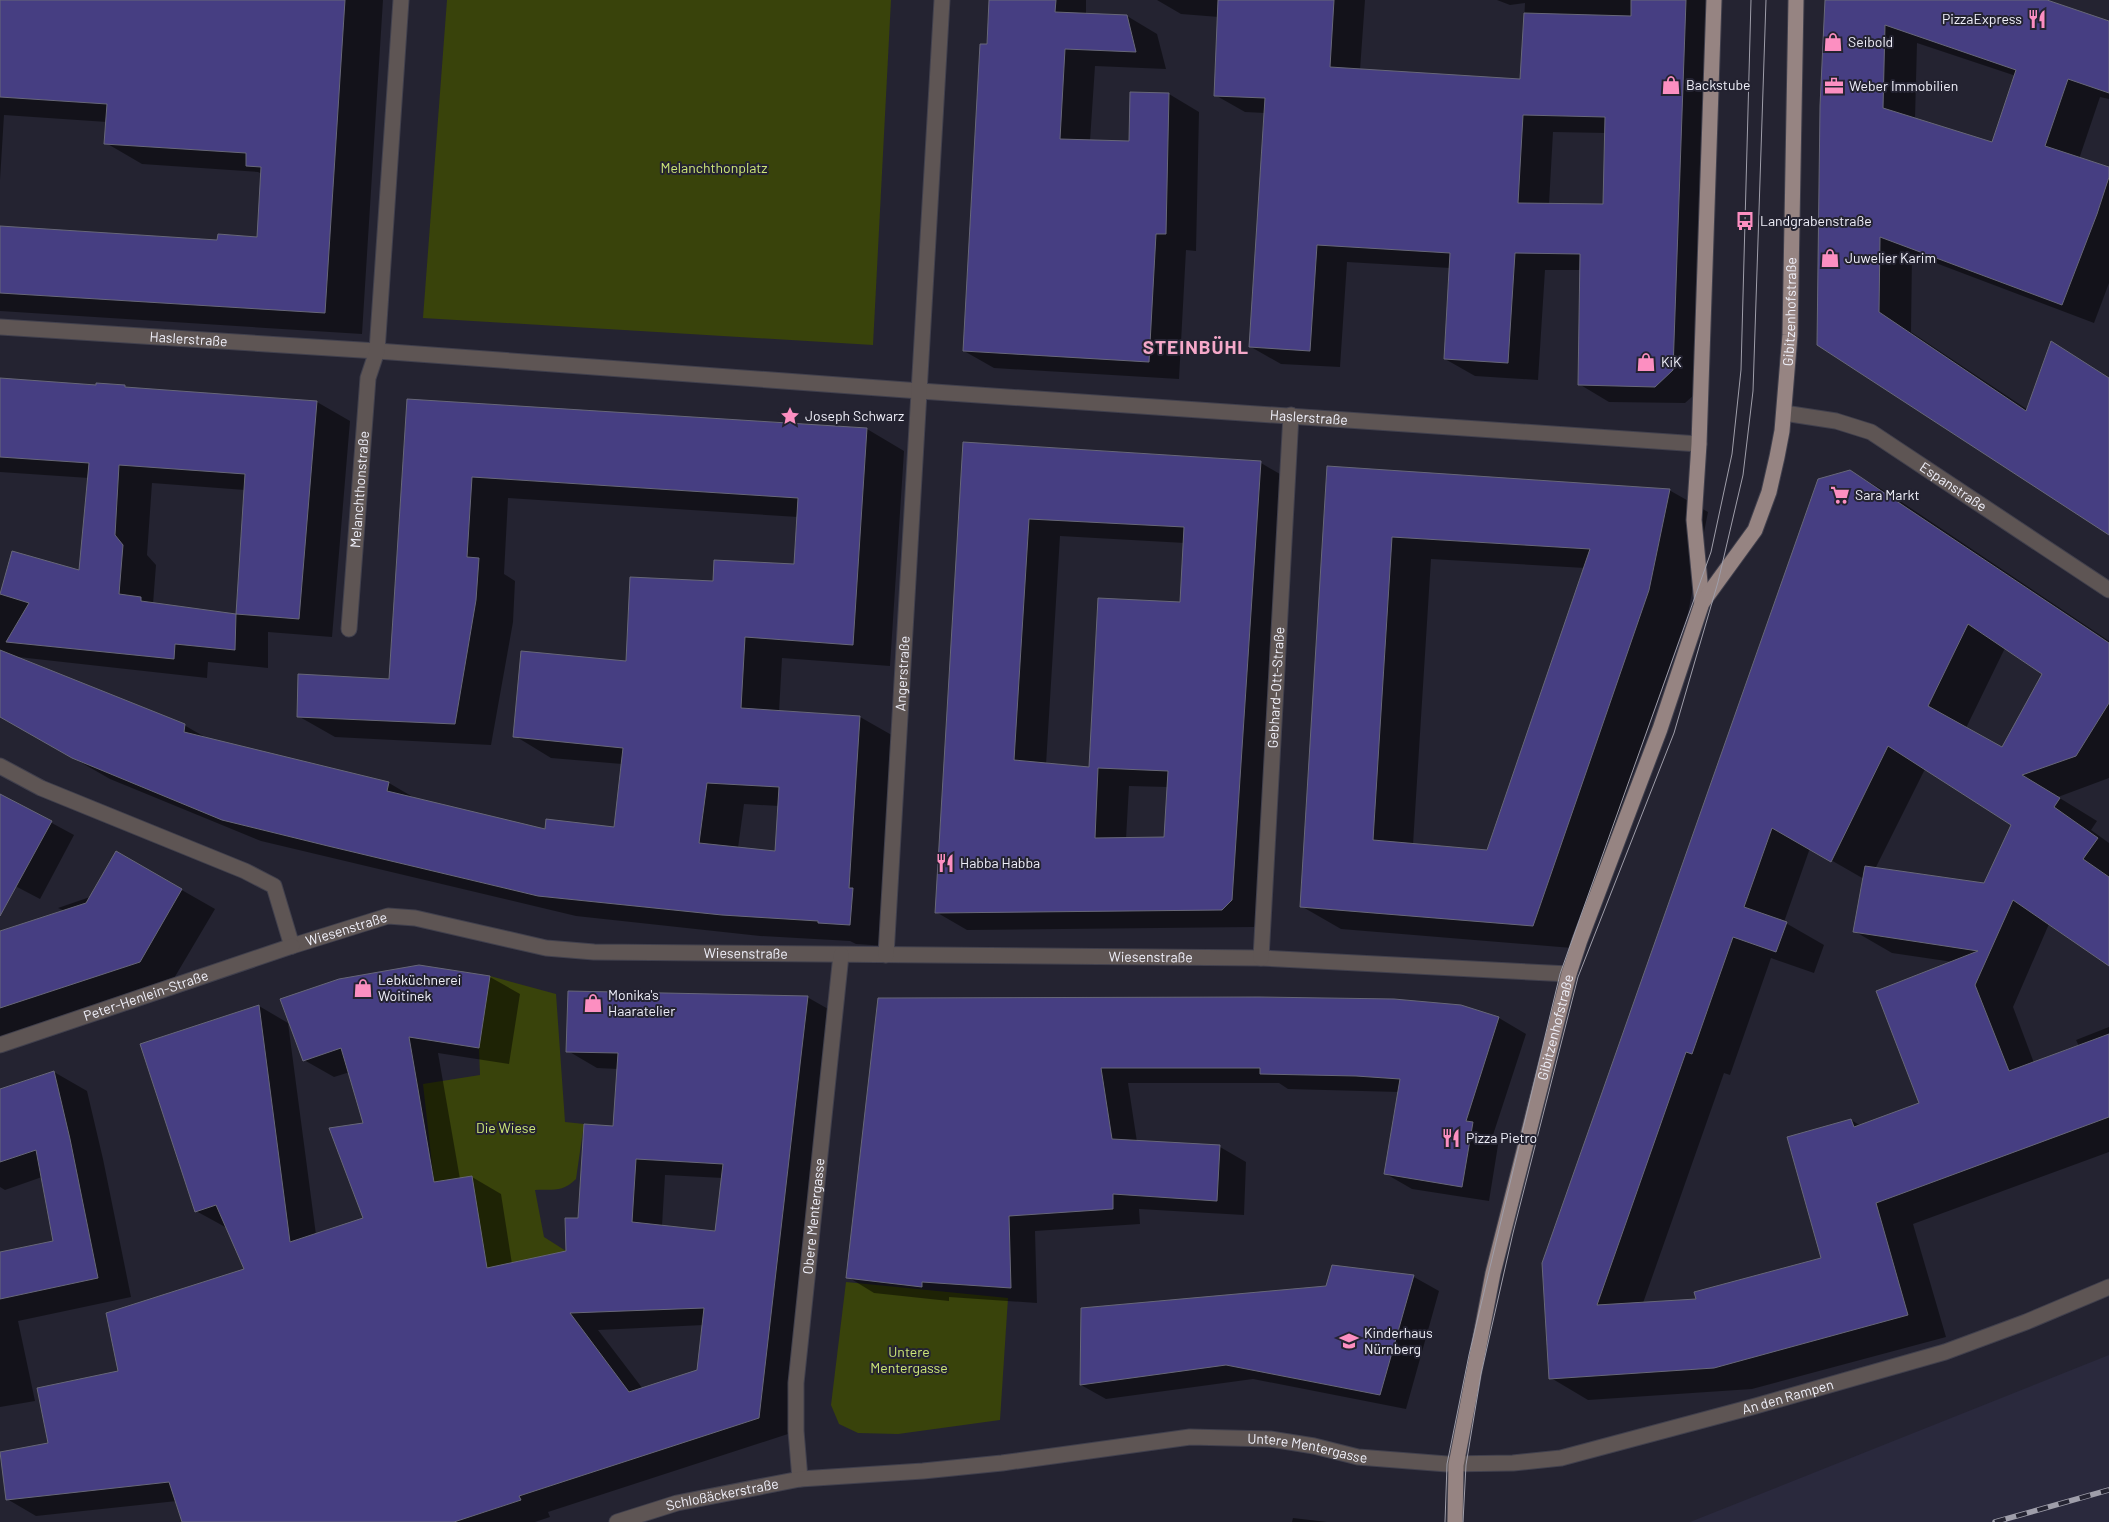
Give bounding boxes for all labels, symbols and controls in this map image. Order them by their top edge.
restaurant icon: PizzaExpress [2026,8,2048,30]
place label: PizzaExpress [1942,10,2022,27]
shop icon: Seibold [1822,31,1844,53]
place label: Seibold [1848,33,1893,50]
shop icon: Backstube [1660,74,1682,96]
office icon: Weber Immobilien [1823,75,1845,97]
place label: Backstube [1686,76,1750,93]
place label: Weber Immobilien [1849,77,1958,94]
park label: Melanchthonplatz [660,159,768,176]
bus stop icon: Landgrabenstraße [1734,210,1756,232]
place label: Landgrabenstraße [1760,212,1872,229]
shop icon: Juwelier Karim [1819,247,1841,269]
place label: Juwelier Karim [1845,249,1936,266]
street label: Gibitzenhofstraße [1778,257,1799,367]
street label: Haslerstraße [149,328,228,349]
district label: STEINBÜHL [1143,335,1249,358]
shop icon: KiK [1635,351,1657,373]
place label: KiK [1661,353,1682,370]
place icon: Joseph Schwarz [779,405,801,427]
street label: Haslerstraße [1269,406,1348,428]
place label: Joseph Schwarz [805,407,904,424]
street label: Melanchthonstraße [346,430,372,548]
street label: Espanstraße [1917,458,1990,515]
supermarket icon: Sara Markt [1829,484,1851,506]
place label: Sara Markt [1855,486,1920,503]
street label: Gebhard-Ott-Straße [1264,626,1287,749]
street label: Angerstraße [891,635,913,712]
restaurant icon: Habba Habba [934,852,956,874]
place label: Habba Habba [960,854,1040,871]
street label: Wiesenstraße [303,908,389,949]
street label: Wiesenstraße [703,944,788,962]
street label: Wiesenstraße [1108,948,1193,965]
street label: Peter-Henlein-Straße [81,966,210,1024]
place label: Lebküchnerei Woitinek [378,971,461,1004]
street label: Gibitzenhofstraße [1533,972,1577,1082]
shop icon: Lebküchnerei Woitinek [352,977,374,999]
place label: Monika's Haaratelier [608,986,675,1019]
shop icon: Monika's Haaratelier [582,992,604,1014]
park label: Die Wiese [476,1119,536,1136]
restaurant icon: Pizza Pietro [1440,1127,1462,1149]
place label: Pizza Pietro [1466,1129,1537,1146]
street label: Obere Mentergasse [798,1157,828,1275]
place label: Kinderhaus Nürnberg [1364,1324,1433,1357]
school or university icon: Kinderhaus Nürnberg [1338,1330,1360,1352]
park label: Untere Mentergasse [870,1343,948,1376]
street label: An den Rampen [1740,1375,1835,1417]
street label: Untere Mentergasse [1247,1429,1368,1466]
street label: Schloßäckerstraße [664,1474,780,1514]

